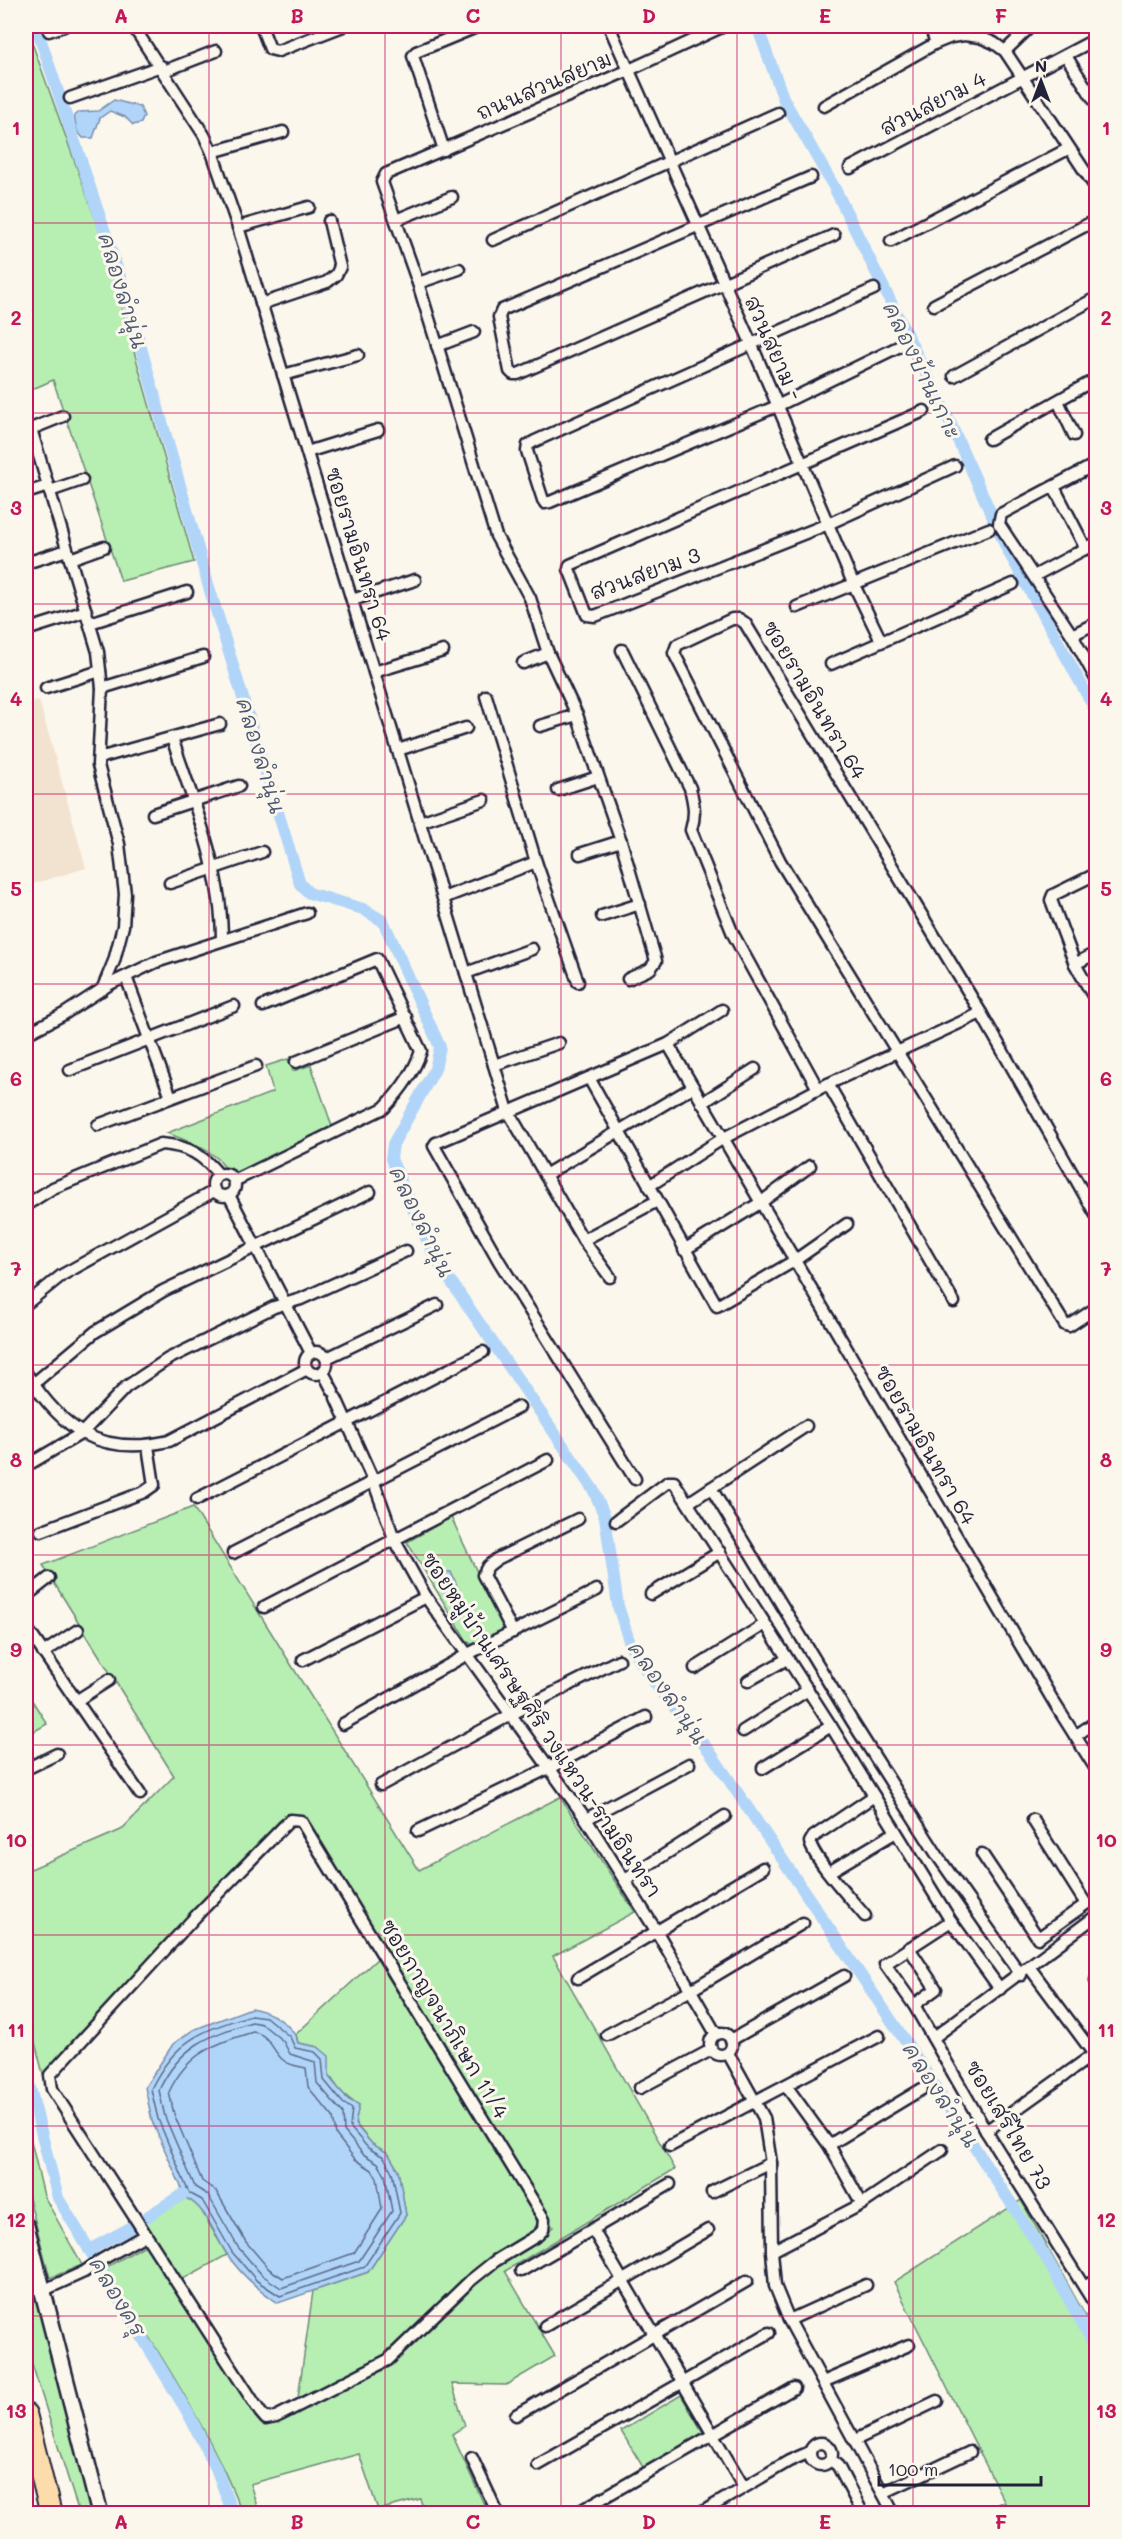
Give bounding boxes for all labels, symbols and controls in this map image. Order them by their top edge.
text: A [114,2,128,28]
text: B [290,2,304,28]
text: C [466,2,481,28]
text: D [642,2,656,28]
text: E [819,2,831,28]
text: F [995,2,1008,28]
street label: ถนนสวนสยาม [472,44,615,125]
north arrow [1011,51,1071,111]
text: N [1035,55,1047,76]
street label: สวนสยาม 4 [875,64,991,141]
text: 1 [12,114,20,140]
text: 1 [1102,114,1110,140]
water label: คลองลำนุ่น [89,229,155,354]
street label: สวนสยาม - [739,291,810,404]
water label: คลองบ้านเกาะ [877,297,968,443]
text: 2 [10,304,22,330]
text: 2 [1100,304,1112,330]
street label: ซอยรามอินทรา 64 [320,463,399,644]
text: 3 [10,494,22,520]
text: 3 [1100,494,1112,520]
street label: สวนสยาม 3 [585,540,704,605]
street label: ซอยรามอินทรา 64 [757,615,874,784]
text: 4 [10,685,23,711]
text: 4 [1100,685,1113,711]
water label: คลองลำนุ่น [227,694,293,819]
text: 5 [10,875,22,901]
text: 5 [1100,875,1112,901]
text: 6 [10,1065,22,1091]
text: 6 [1100,1065,1112,1091]
water label: คลองลำนุ่น [380,1161,462,1284]
text: 7 [10,1255,22,1281]
text: 7 [1100,1255,1112,1281]
street label: ซอยรามอินทรา 64 [870,1359,983,1530]
text: 8 [10,1446,22,1472]
text: 8 [1100,1446,1112,1472]
street label: ซอยหมู่บ้านเศรษฐศิริ วงแหวน-รามอินทรา [412,1546,668,1905]
water label: คลองลำนุ่น [619,1635,715,1752]
text: 9 [10,1636,22,1662]
text: 9 [1100,1636,1112,1662]
text: 10 [5,1826,27,1852]
text: 10 [1095,1826,1117,1852]
street label: ซอยกาญจนาภิเษก 11/4 [375,1914,516,2123]
text: 11 [7,2016,25,2042]
text: 11 [1097,2016,1115,2042]
water label: คลองลำนุ่น [894,2036,986,2155]
street label: ซอยเสรีไทย 73 [960,2055,1059,2194]
text: 12 [6,2206,26,2232]
text: 12 [1096,2206,1116,2232]
water label: คลองครุ [81,2251,154,2344]
text: 13 [6,2397,26,2423]
text: 13 [1096,2397,1116,2423]
scale bar [879,2449,1041,2487]
text: 100 m [888,2457,938,2481]
text: A [114,2508,128,2534]
text: B [290,2508,304,2534]
text: C [466,2508,481,2534]
text: D [642,2508,656,2534]
text: E [819,2508,831,2534]
text: F [995,2508,1008,2534]

